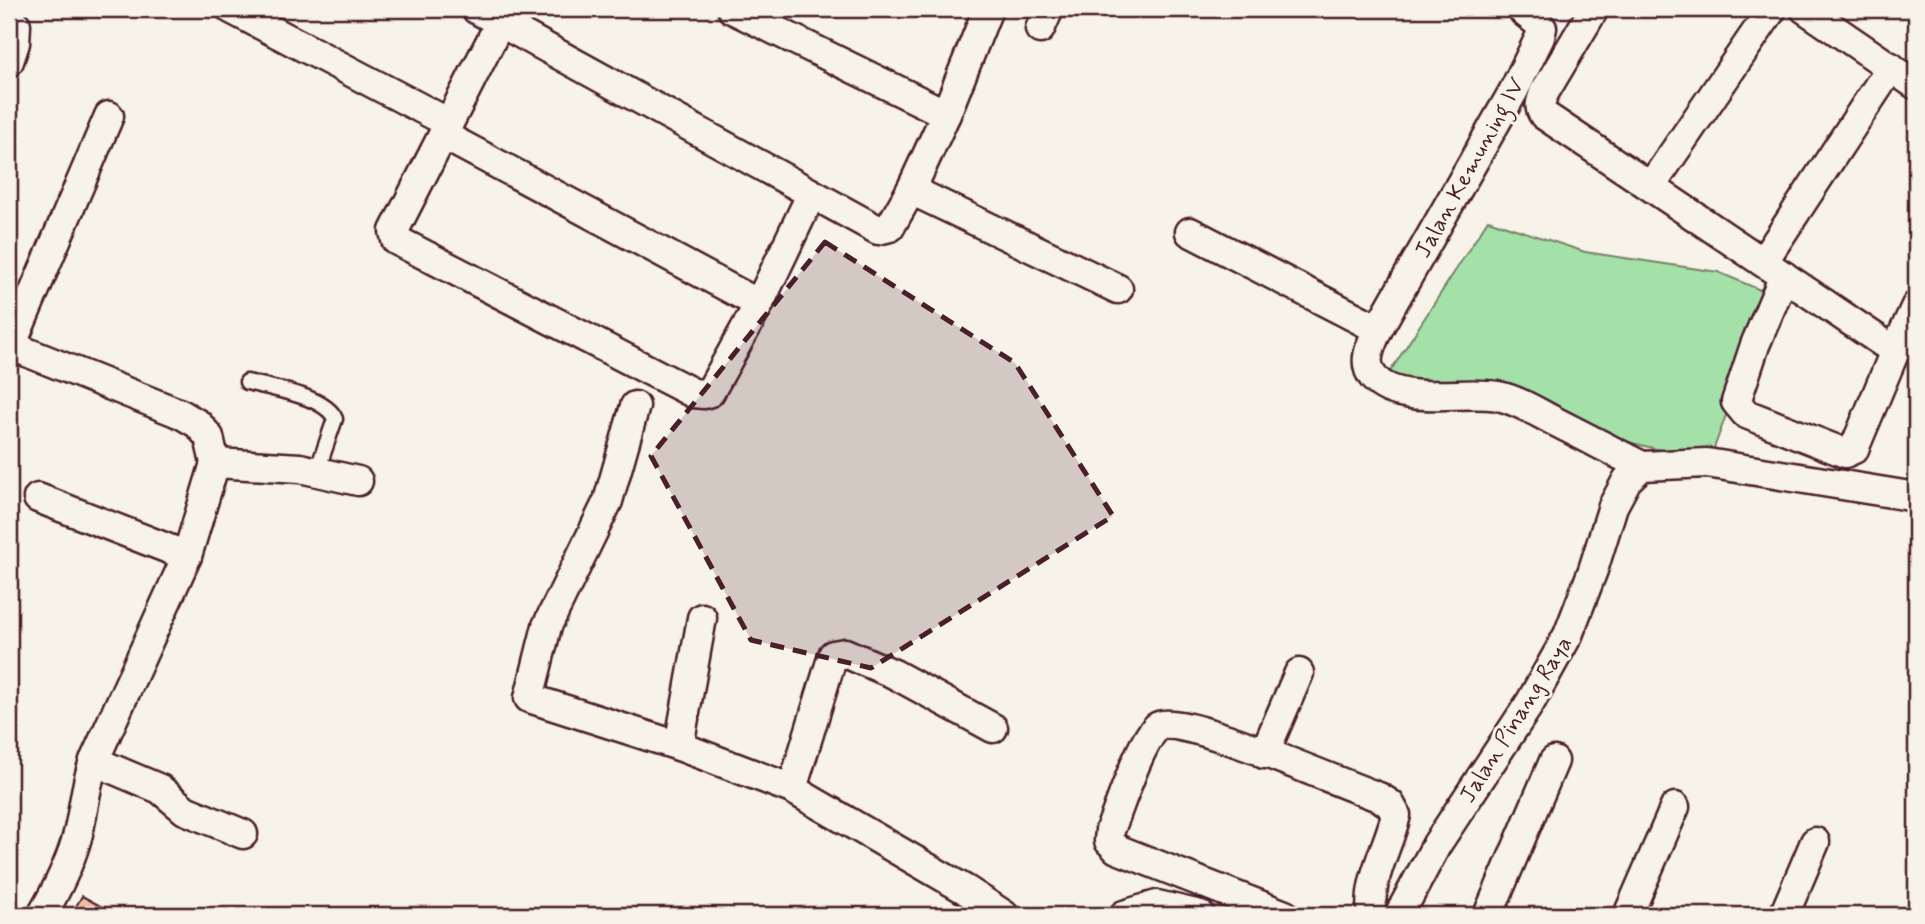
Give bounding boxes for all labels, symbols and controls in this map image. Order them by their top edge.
street label: Jalan Kemuning IV [1409,72,1535,265]
street label: Jalan Pinang Raya [1453,631,1580,809]

